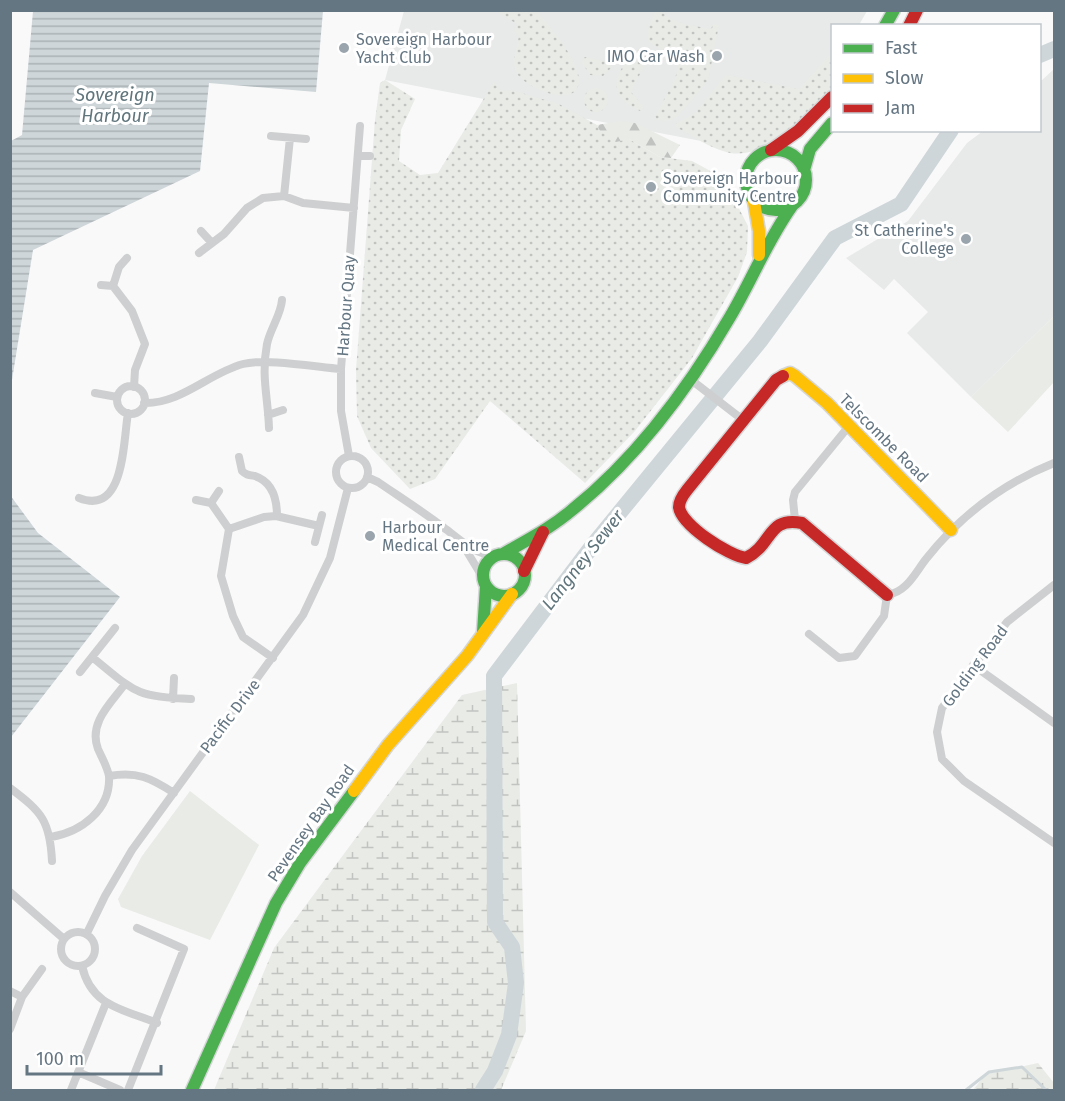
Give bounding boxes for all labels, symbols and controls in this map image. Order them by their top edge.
legend [831,24,1041,132]
place label: Sovereign Harbour Yacht Club [356,30,492,67]
text: Fast [885,37,918,59]
marker: Sovereign Harbour Yacht Club [337,41,351,55]
place label: IMO Car Wash [607,47,705,66]
marker: IMO Car Wash [710,49,724,63]
text: Slow [885,67,924,89]
water label: Sovereign Harbour [74,84,155,127]
text: Jam [885,97,916,119]
place label: Sovereign Harbour Community Centre [663,169,799,206]
marker: Sovereign Harbour Community Centre [644,180,658,194]
place label: St Catherine's College [854,221,954,258]
marker: St Catherine's College [959,232,973,246]
street label: Harbour Quay [333,255,359,357]
street label: Telscombe Road [836,390,932,486]
water label: Langney Sewer [537,505,629,614]
place label: Harbour Medical Centre [382,518,489,555]
marker: Harbour Medical Centre [363,529,377,543]
street label: Golding Road [938,622,1012,710]
street label: Pacific Drive [196,675,264,757]
street label: Pevensey Bay Road [263,761,359,885]
scale bar [27,1038,160,1076]
text: 100 m [36,1048,84,1070]

